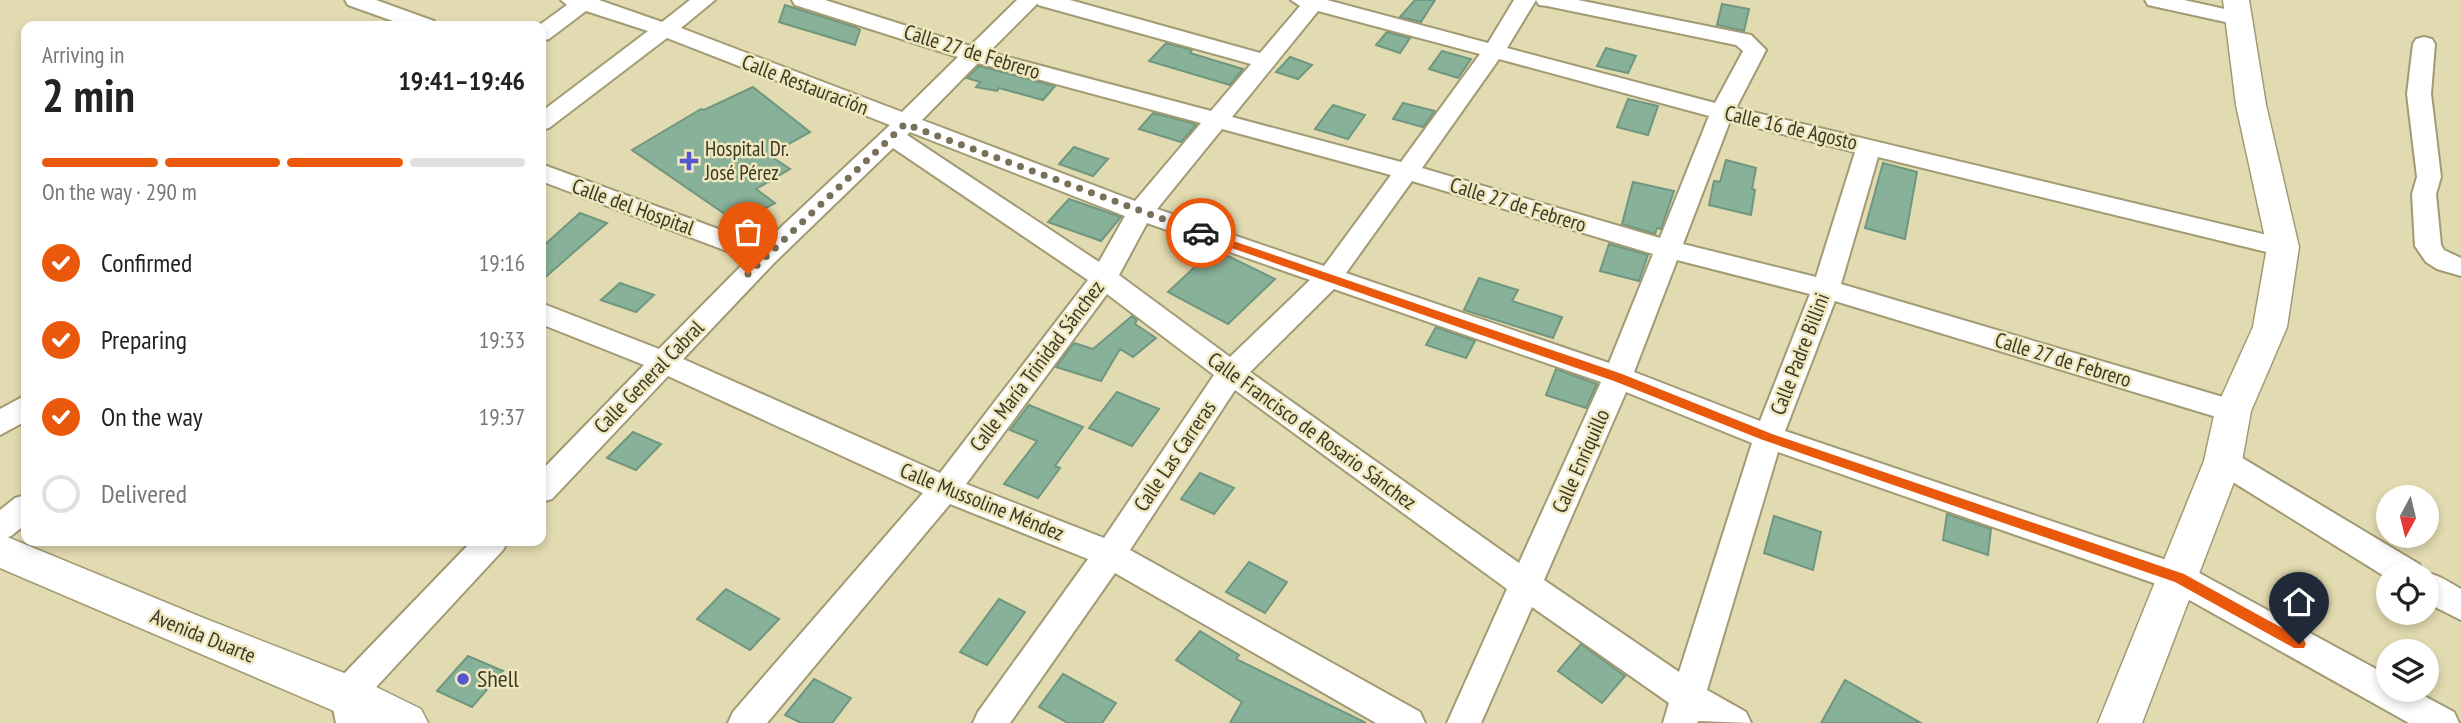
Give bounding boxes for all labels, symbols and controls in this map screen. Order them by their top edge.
street label: Calle 27 de Febrero [901,18,1044,85]
text: Arriving in [42,40,124,69]
street label: Calle Restauración [738,48,872,121]
text: 19:41–19:46 [398,64,525,97]
text: 2 min [42,65,135,125]
street label: Calle 16 de Agosto [1722,99,1860,156]
place label: Hospital Dr. José Pérez [704,135,789,186]
marker: Hospital Dr. José Pérez [679,151,699,171]
street label: Calle 27 de Febrero [1447,171,1590,238]
street label: Calle del Hospital [568,172,698,241]
text: On the way · 290 m [42,177,197,206]
courier [1166,198,1236,268]
pin [718,202,778,274]
icon: bag [729,213,767,251]
icon: car [1182,214,1220,252]
icon: check [42,244,80,282]
text: Confirmed [101,246,192,279]
text: 19:16 [479,248,525,277]
street label: Calle María Trinidad Sánchez [963,275,1110,457]
street label: Calle Padre Billini [1764,289,1835,419]
street label: Calle General Cabral [588,314,709,439]
icon: check [42,321,80,359]
text: Preparing [101,323,187,356]
text: 19:33 [479,325,525,354]
street label: Calle 27 de Febrero [1992,326,2135,393]
street label: Calle Francisco de Rosario Sánchez [1203,346,1422,516]
street label: Calle Las Carreras [1128,395,1222,516]
icon: check [42,398,80,436]
text: On the way [101,400,203,433]
text: 19:37 [479,402,525,431]
street label: Calle Enriquillo [1546,405,1615,517]
street label: Calle Mussoline Méndez [896,456,1068,547]
text: Delivered [101,477,187,510]
north arrow [2376,485,2440,548]
map controls [2376,485,2439,702]
button: locate [2376,562,2439,625]
pin [2269,572,2329,644]
icon: home [2280,583,2318,621]
street label: Avenida Duarte [147,602,260,669]
button: layers [2376,639,2439,702]
place label: Shell [477,663,519,694]
marker: Shell [455,671,471,687]

